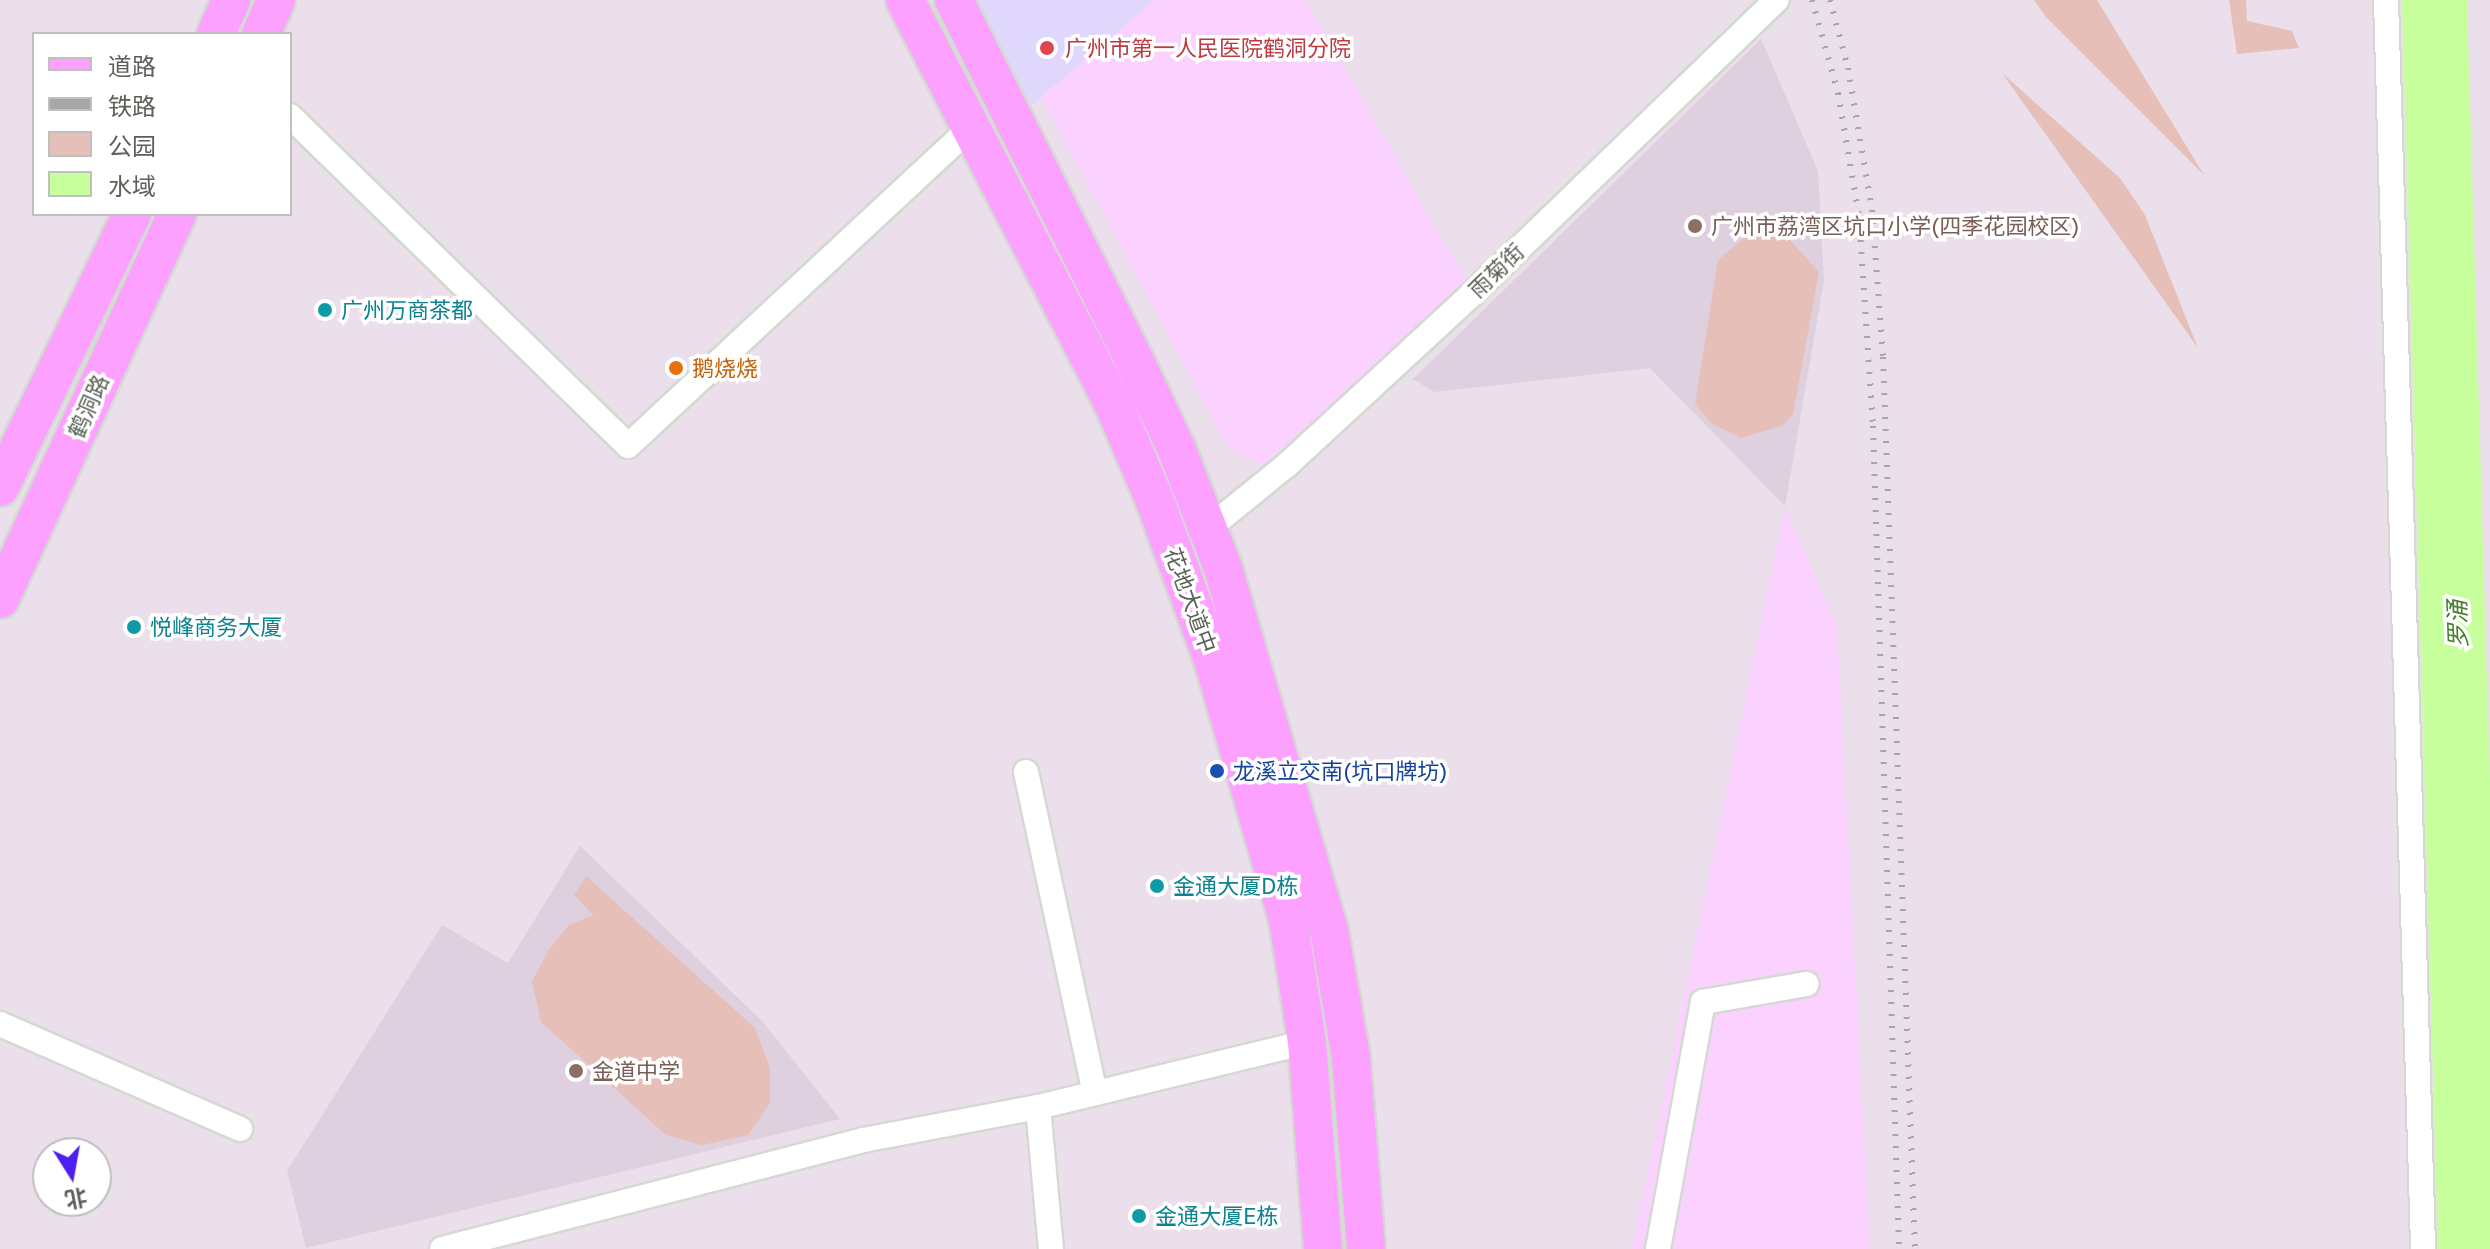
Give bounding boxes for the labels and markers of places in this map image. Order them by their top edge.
place label: 广州市第一人民医院鹤洞分院 [1065,35,1351,61]
marker: 广州市第一人民医院鹤洞分院 [1036,37,1058,59]
place label: 广州市荔湾区坑口小学(四季花园校区) [1711,213,2080,239]
marker: 广州市荔湾区坑口小学(四季花园校区) [1686,217,1704,235]
place label: 广州万商茶都 [341,297,473,323]
marker: 广州万商茶都 [316,301,334,319]
place label: 鹅烧烧 [692,355,758,381]
marker: 鹅烧烧 [667,359,685,377]
place label: 悦峰商务大厦 [150,614,282,640]
marker: 悦峰商务大厦 [125,618,143,636]
place label: 龙溪立交南(坑口牌坊) [1233,758,1448,784]
marker: 龙溪立交南(坑口牌坊) [1208,762,1226,780]
place label: 金通大厦D栋 [1173,873,1298,899]
marker: 金通大厦D栋 [1148,877,1166,895]
place label: 金道中学 [592,1058,680,1084]
marker: 金道中学 [567,1062,585,1080]
place label: 金通大厦E栋 [1155,1203,1278,1229]
marker: 金通大厦E栋 [1130,1207,1148,1225]

